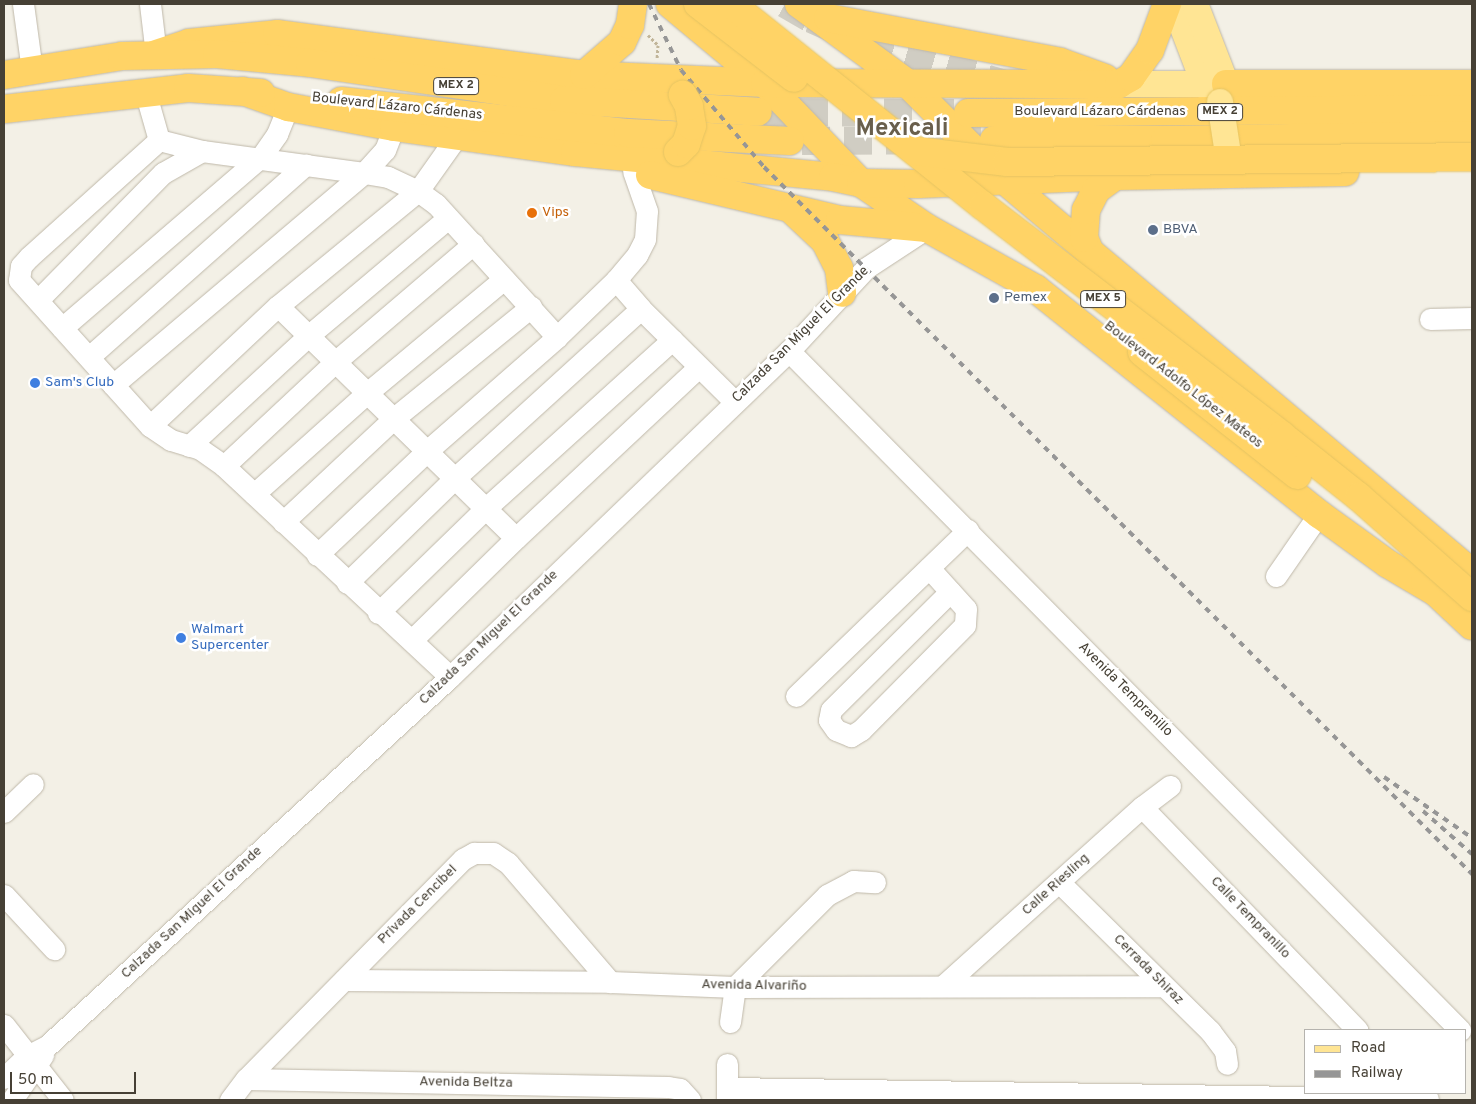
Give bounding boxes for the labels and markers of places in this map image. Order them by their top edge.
place label: Vips [542,205,569,221]
marker: Vips [526,207,538,219]
place label: BBVA [1163,222,1198,238]
marker: BBVA [1147,224,1159,236]
place label: Pemex [1004,290,1047,306]
marker: Pemex [988,292,1000,304]
place label: Sam's Club [45,375,114,391]
marker: Sam's Club [29,377,41,389]
place label: Walmart Supercenter [191,622,269,654]
marker: Walmart Supercenter [175,632,187,644]

